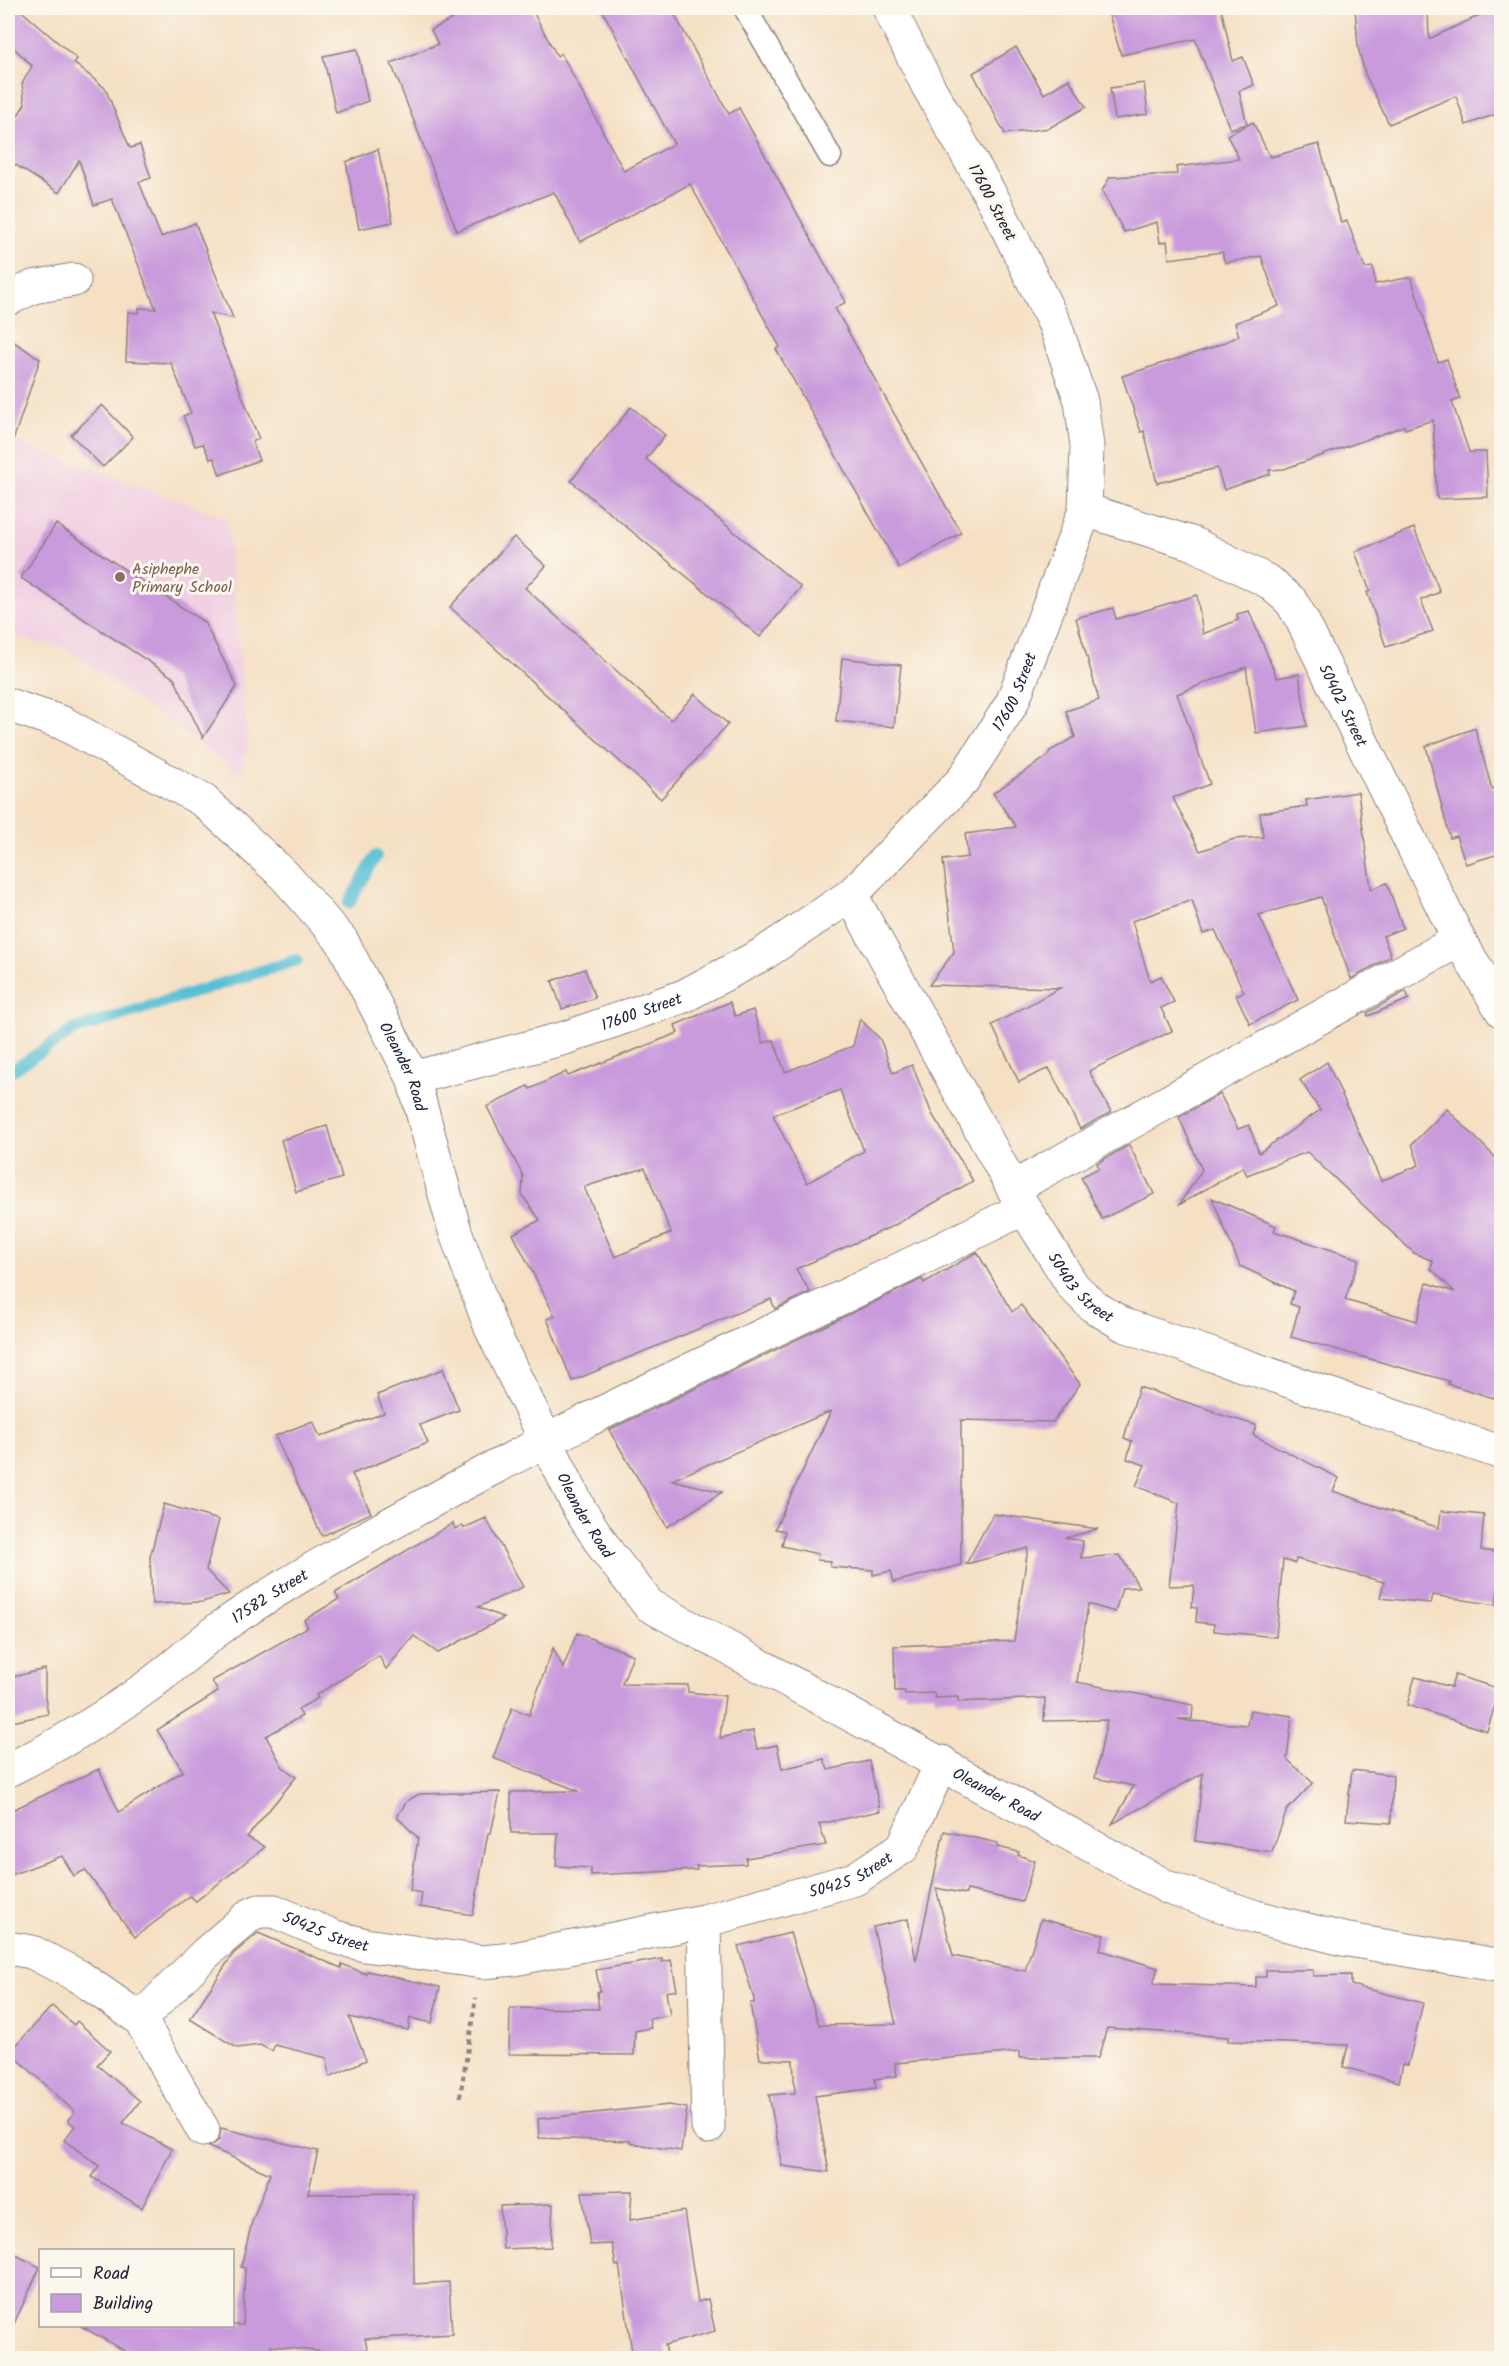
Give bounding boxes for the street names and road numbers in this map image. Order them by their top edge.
street label: 17600 Street [961,160,1023,246]
street label: 17600 Street [986,648,1044,736]
street label: 50402 Street [1311,660,1374,752]
street label: 17600 Street [598,986,686,1038]
street label: Oleander Road [372,1018,433,1115]
street label: 50403 Street [1041,1248,1119,1330]
street label: Oleander Road [549,1468,620,1565]
street label: 17582 Street [227,1563,314,1631]
street label: Oleander Road [948,1761,1045,1830]
street label: 50425 Street [806,1846,899,1905]
street label: 50425 Street [278,1905,371,1959]

